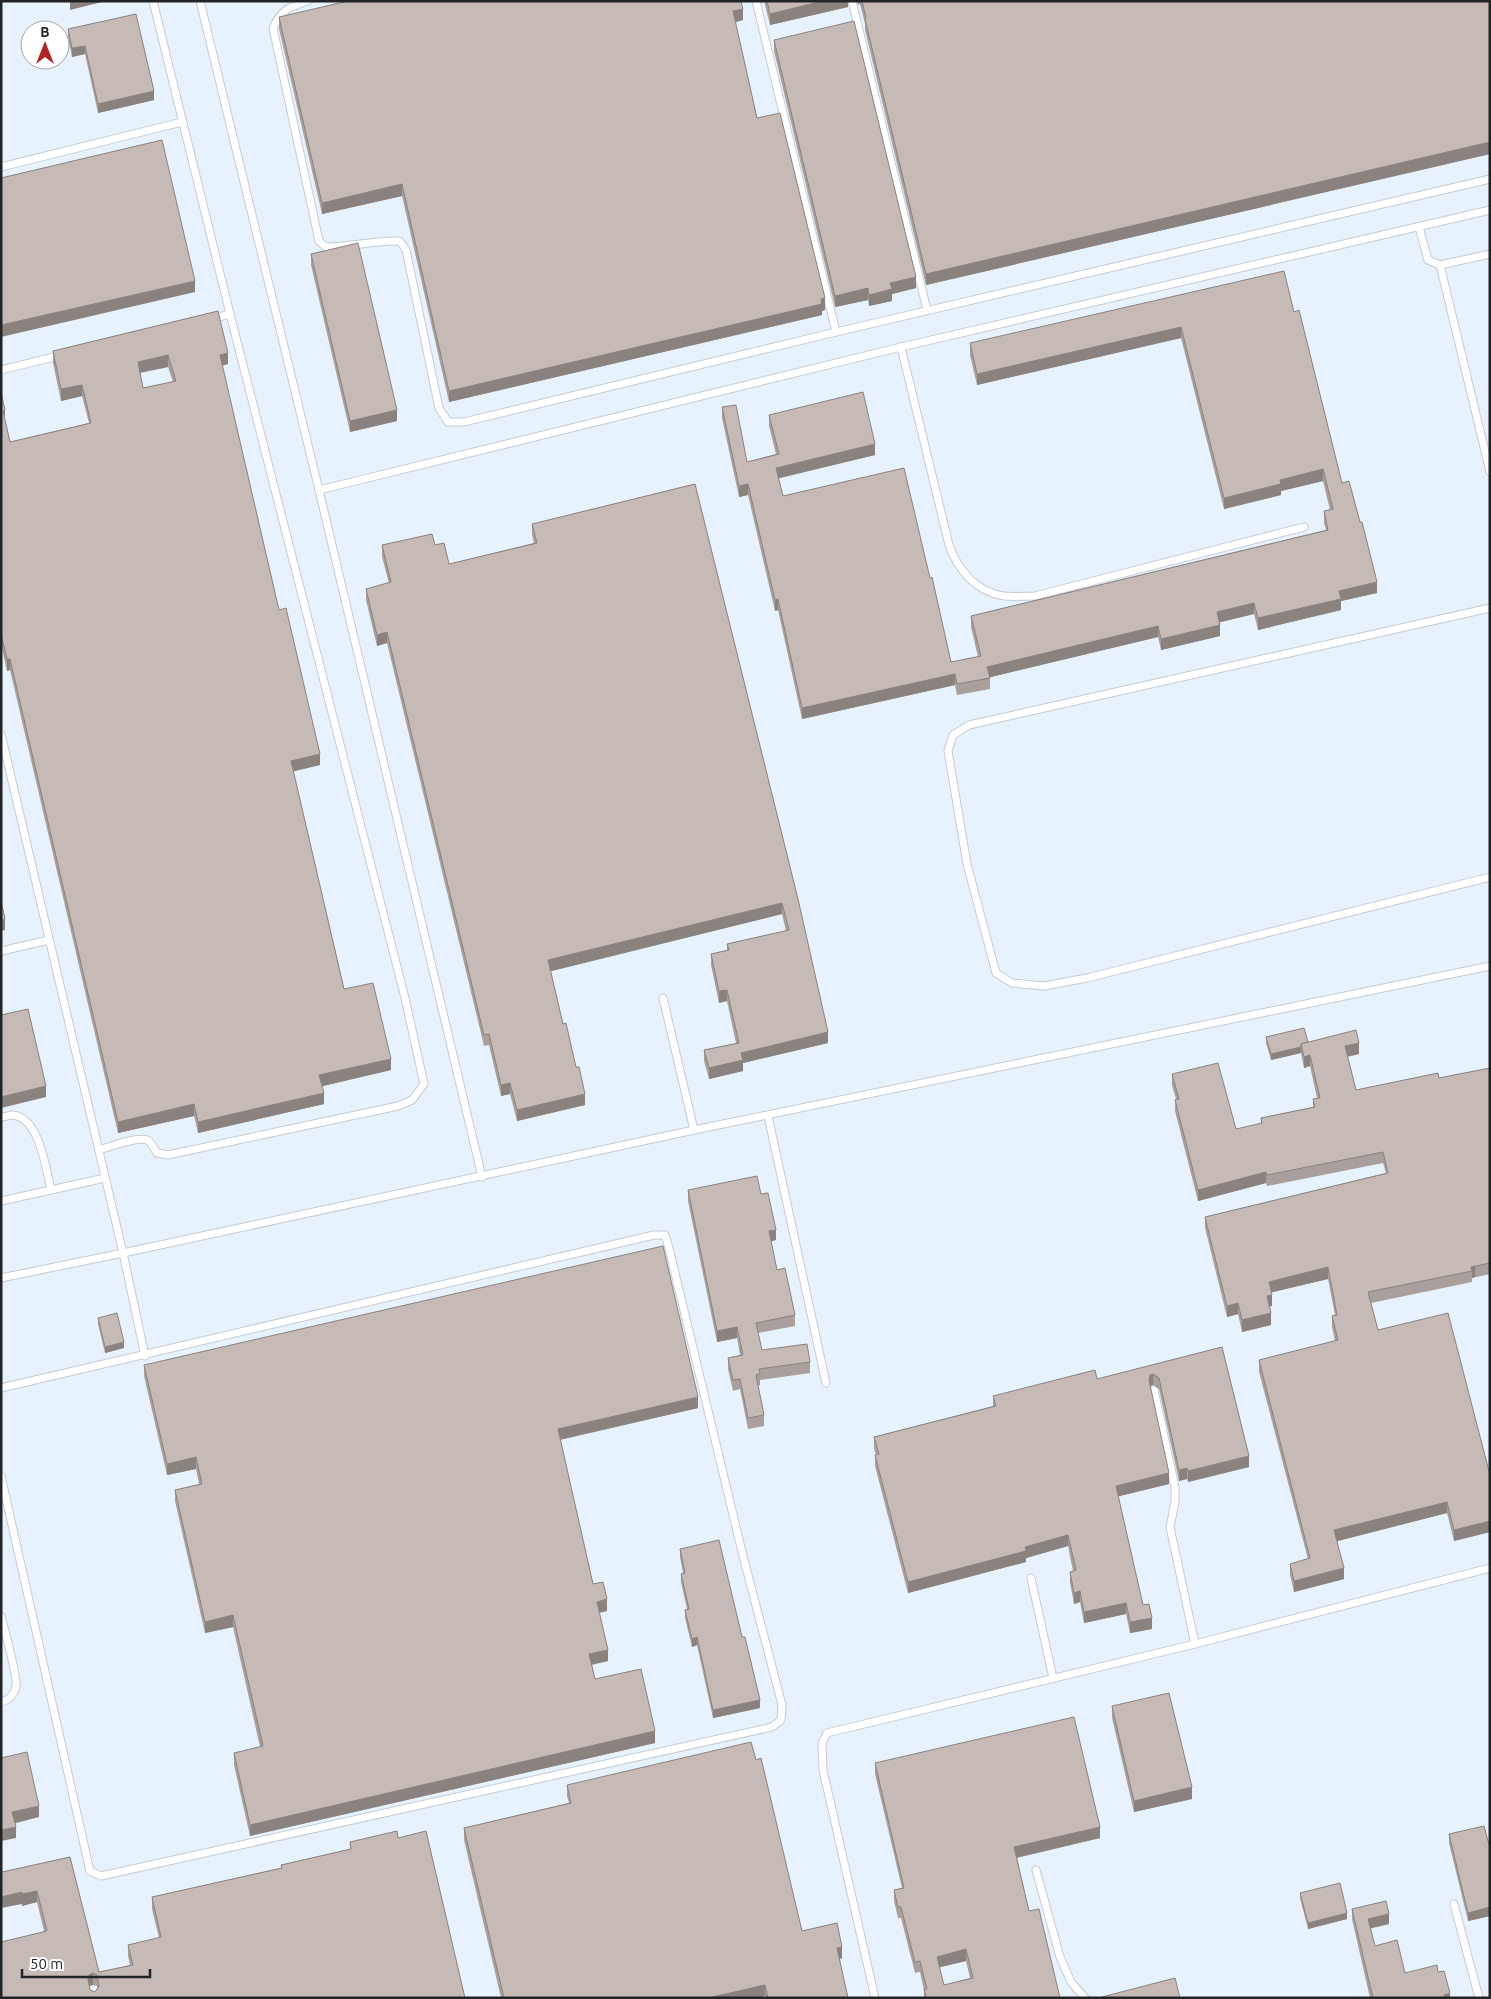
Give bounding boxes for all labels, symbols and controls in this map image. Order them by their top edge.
north arrow [20,20,70,70]
text: B [40,24,50,40]
scale bar [22,1946,150,1978]
text: 50 m [30,1955,63,1972]

